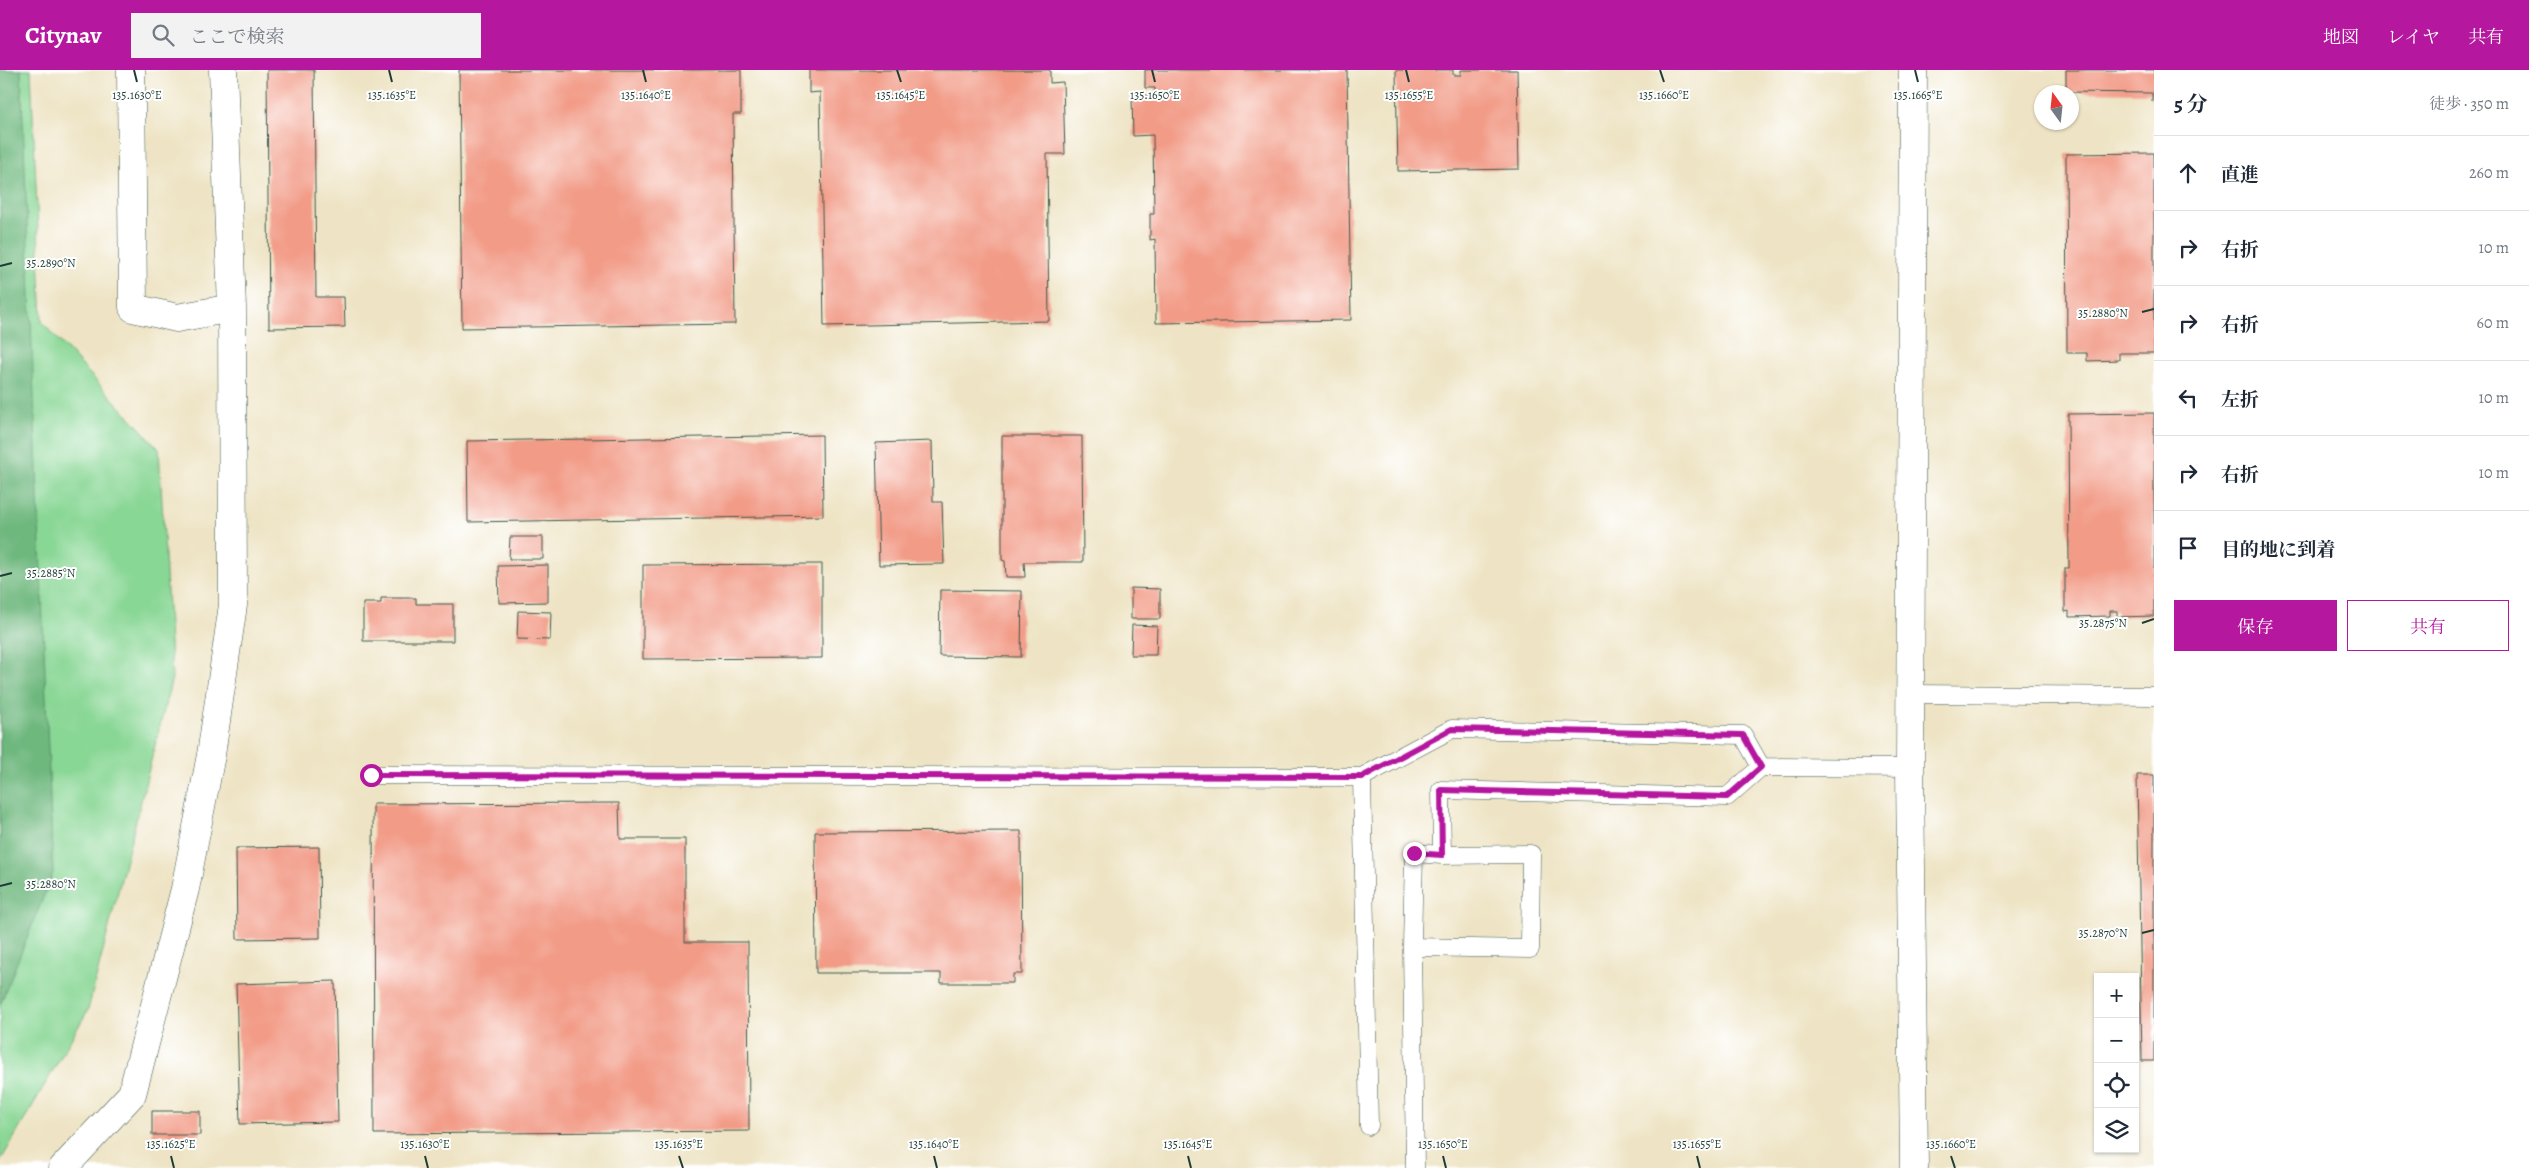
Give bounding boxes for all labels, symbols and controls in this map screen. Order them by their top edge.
search box [131,13,481,58]
text: Citynav [25,19,101,51]
icon: search [149,21,177,49]
text: ここで検索 [189,24,284,50]
text: 地図 [2323,25,2359,49]
text: レイヤ [2387,25,2440,49]
text: 共有 [2468,25,2504,49]
north arrow [2034,85,2079,130]
text: 135.1630°E [112,87,162,103]
text: 135.1635°E [368,87,416,103]
text: 135.1640°E [621,87,671,103]
text: 135.1645°E [877,87,925,103]
text: 135.1650°E [1130,87,1180,103]
text: 135.1655°E [1385,87,1433,103]
text: 135.1660°E [1639,87,1689,103]
text: 135.1665°E [1894,87,1942,103]
text: 5 分 [2174,90,2208,118]
text: 徒歩 · 350 m [2429,93,2509,115]
icon: ahead [2174,159,2202,187]
text: 直進 [2221,162,2259,188]
text: 260 m [2469,162,2509,184]
icon: right [2174,234,2202,262]
text: 右折 [2221,237,2259,263]
text: 10 m [2479,237,2509,259]
text: 35.2890°N [26,255,76,271]
text: 35.2880°N [2078,305,2128,321]
icon: right [2174,309,2202,337]
text: 右折 [2221,312,2259,338]
text: 60 m [2477,312,2509,334]
icon: left [2174,384,2202,412]
text: 左折 [2221,387,2259,413]
text: 10 m [2479,387,2509,409]
icon: right [2174,459,2202,487]
text: 右折 [2221,462,2259,488]
text: 10 m [2479,462,2509,484]
icon: arrive [2174,534,2202,562]
text: 目的地に到着 [2221,537,2335,563]
text: 35.2885°N [27,565,76,581]
button: 保存 [2174,600,2337,651]
button: 共有 [2347,600,2509,651]
text: 35.2875°N [2079,615,2127,631]
route start [360,764,383,787]
route end [1403,842,1426,865]
text: 35.2880°N [26,876,76,892]
text: 35.2870°N [2078,925,2128,941]
map controls [2094,973,2139,1153]
button: + [2094,973,2139,1018]
button: − [2094,1018,2139,1063]
button: locate [2094,1063,2139,1108]
button: layers [2094,1108,2139,1153]
text: 135.1625°E [146,1136,196,1152]
text: 135.1630°E [400,1136,450,1152]
text: 135.1635°E [655,1136,703,1152]
text: 135.1640°E [909,1136,959,1152]
text: 135.1645°E [1164,1136,1212,1152]
text: 135.1650°E [1418,1136,1468,1152]
text: 135.1655°E [1673,1136,1721,1152]
text: 135.1660°E [1926,1136,1976,1152]

